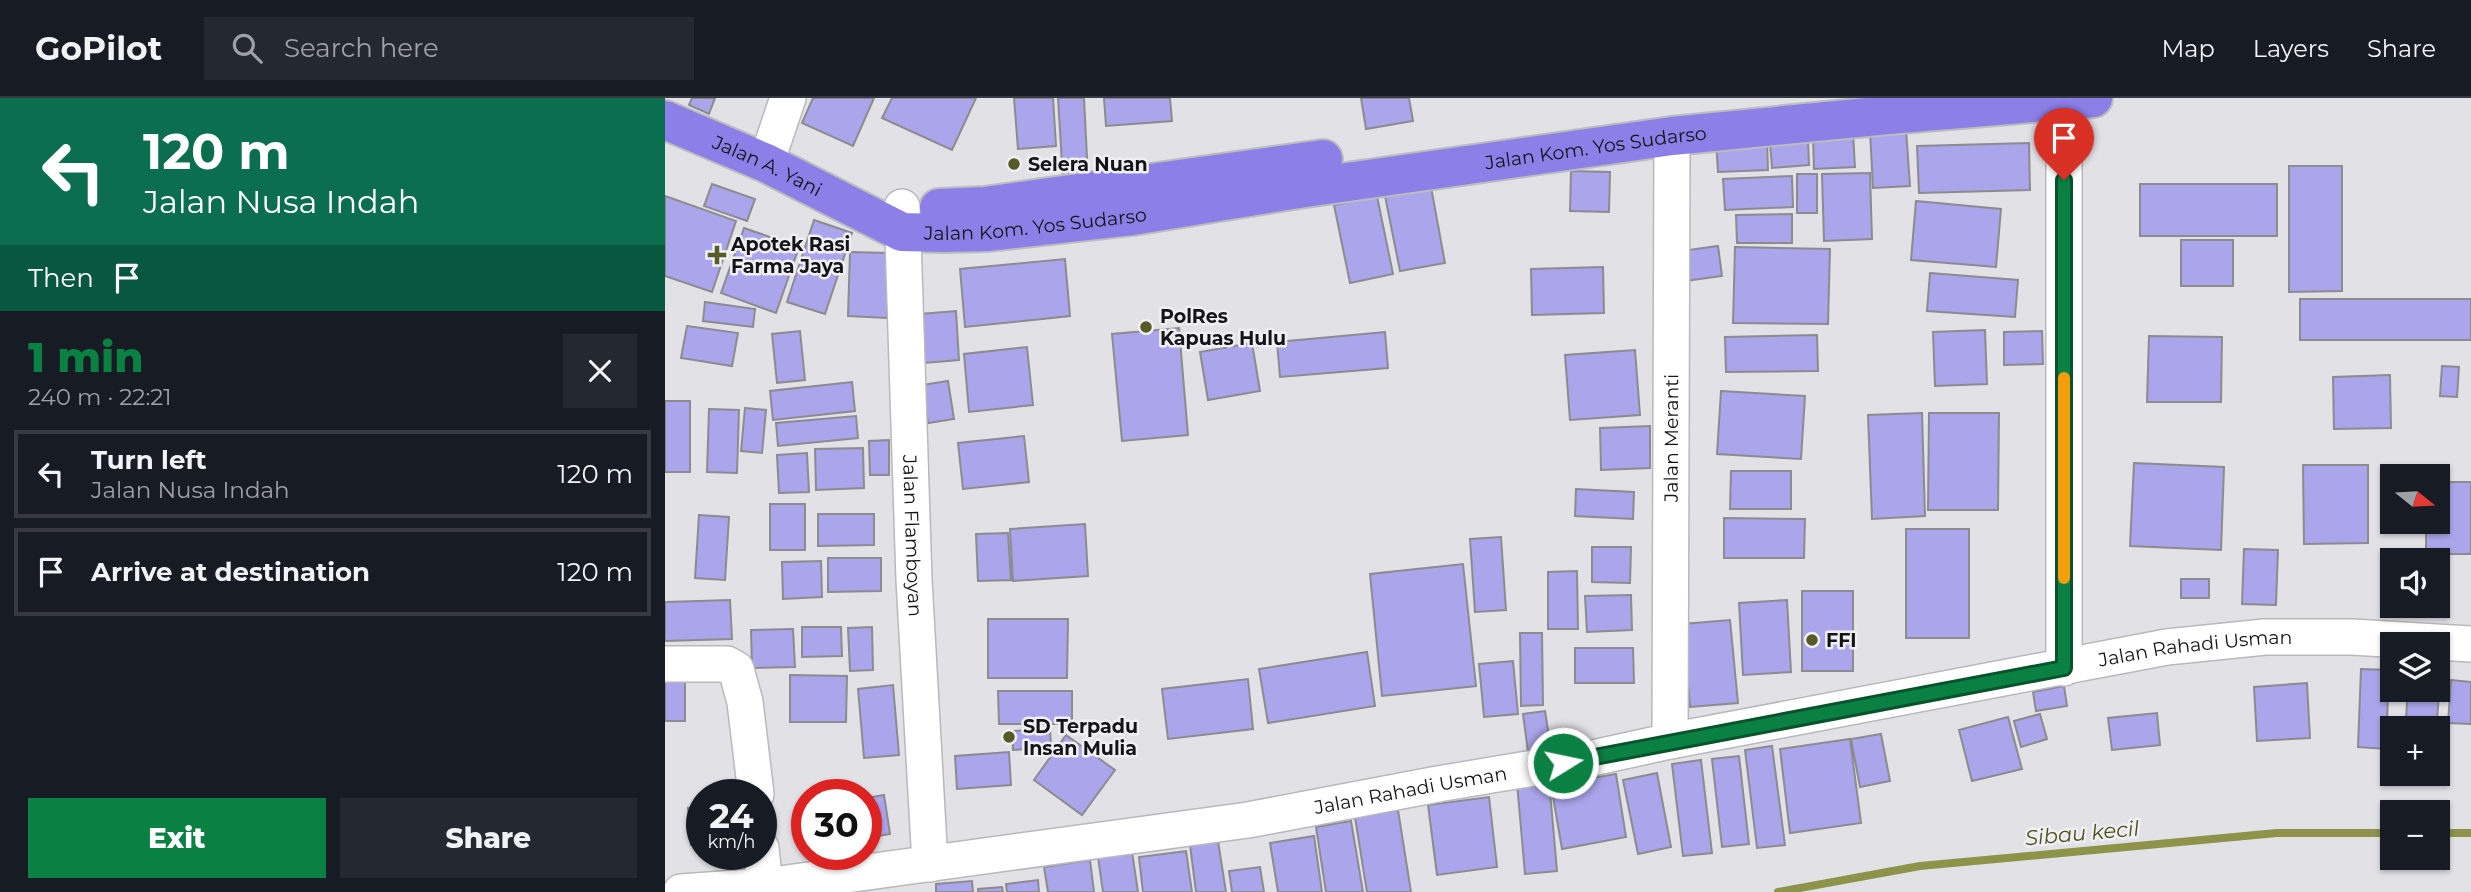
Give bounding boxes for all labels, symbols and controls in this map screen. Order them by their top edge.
search box [204,17,694,80]
text: GoPilot [35,28,162,68]
icon: search [228,29,266,67]
text: Search here [284,32,439,64]
text: Map [2161,34,2215,63]
text: Layers [2253,34,2329,63]
text: Share [2367,34,2436,63]
pin [2034,108,2094,180]
icon: arrive [2045,119,2083,157]
street label: Jalan Kom. Yos Sudarso [1482,121,1708,174]
text: 120 m [143,122,290,181]
icon: left [28,126,119,217]
street label: Jalan A. Yani [708,130,826,201]
place label: Selera Nuan [1028,153,1148,176]
marker: Selera Nuan [1006,156,1022,172]
text: Jalan Nusa Indah [143,182,419,221]
street label: Jalan Kom. Yos Sudarso [923,202,1148,245]
place label: Apotek Rasi Farma Jaya [730,233,850,278]
marker: Apotek Rasi Farma Jaya [709,247,725,263]
icon: arrive [108,259,146,297]
text: Then [28,262,94,294]
place label: PolRes Kapuas Hulu [1160,305,1286,350]
marker: PolRes Kapuas Hulu [1138,319,1154,335]
text: 1 min [28,331,144,383]
button: close [563,334,637,408]
street label: Jalan Meranti [1659,374,1683,503]
text: 240 m · 22:21 [28,383,172,411]
text: Turn left [91,444,207,476]
street label: Jalan Flamboyan [898,453,928,617]
icon: left [32,455,70,493]
text: 120 m [557,458,633,490]
north arrow [2380,464,2450,534]
map controls [2380,464,2450,870]
text: Jalan Nusa Indah [91,476,290,504]
button: sound [2380,548,2450,618]
icon: arrive [32,553,70,591]
text: Arrive at destination [91,556,370,588]
text: 120 m [557,556,633,588]
street label: Jalan Rahadi Usman [2095,625,2292,671]
place label: FFI [1826,629,1857,652]
marker: FFI [1804,632,1820,648]
button: layers [2380,632,2450,702]
place label: SD Terpadu Insan Mulia [1023,715,1138,760]
button: + [2380,716,2450,786]
position arrow [1526,726,1600,800]
marker: SD Terpadu Insan Mulia [1001,729,1017,745]
street label: Jalan Rahadi Usman [1311,761,1509,819]
speed limit sign: 30 [791,779,882,870]
text: 24 [709,794,754,837]
button: Exit [28,798,326,878]
button: Share [340,798,637,878]
button: − [2380,800,2450,870]
water label: Sibau kecil [2024,816,2140,850]
text: km/h [707,831,756,853]

